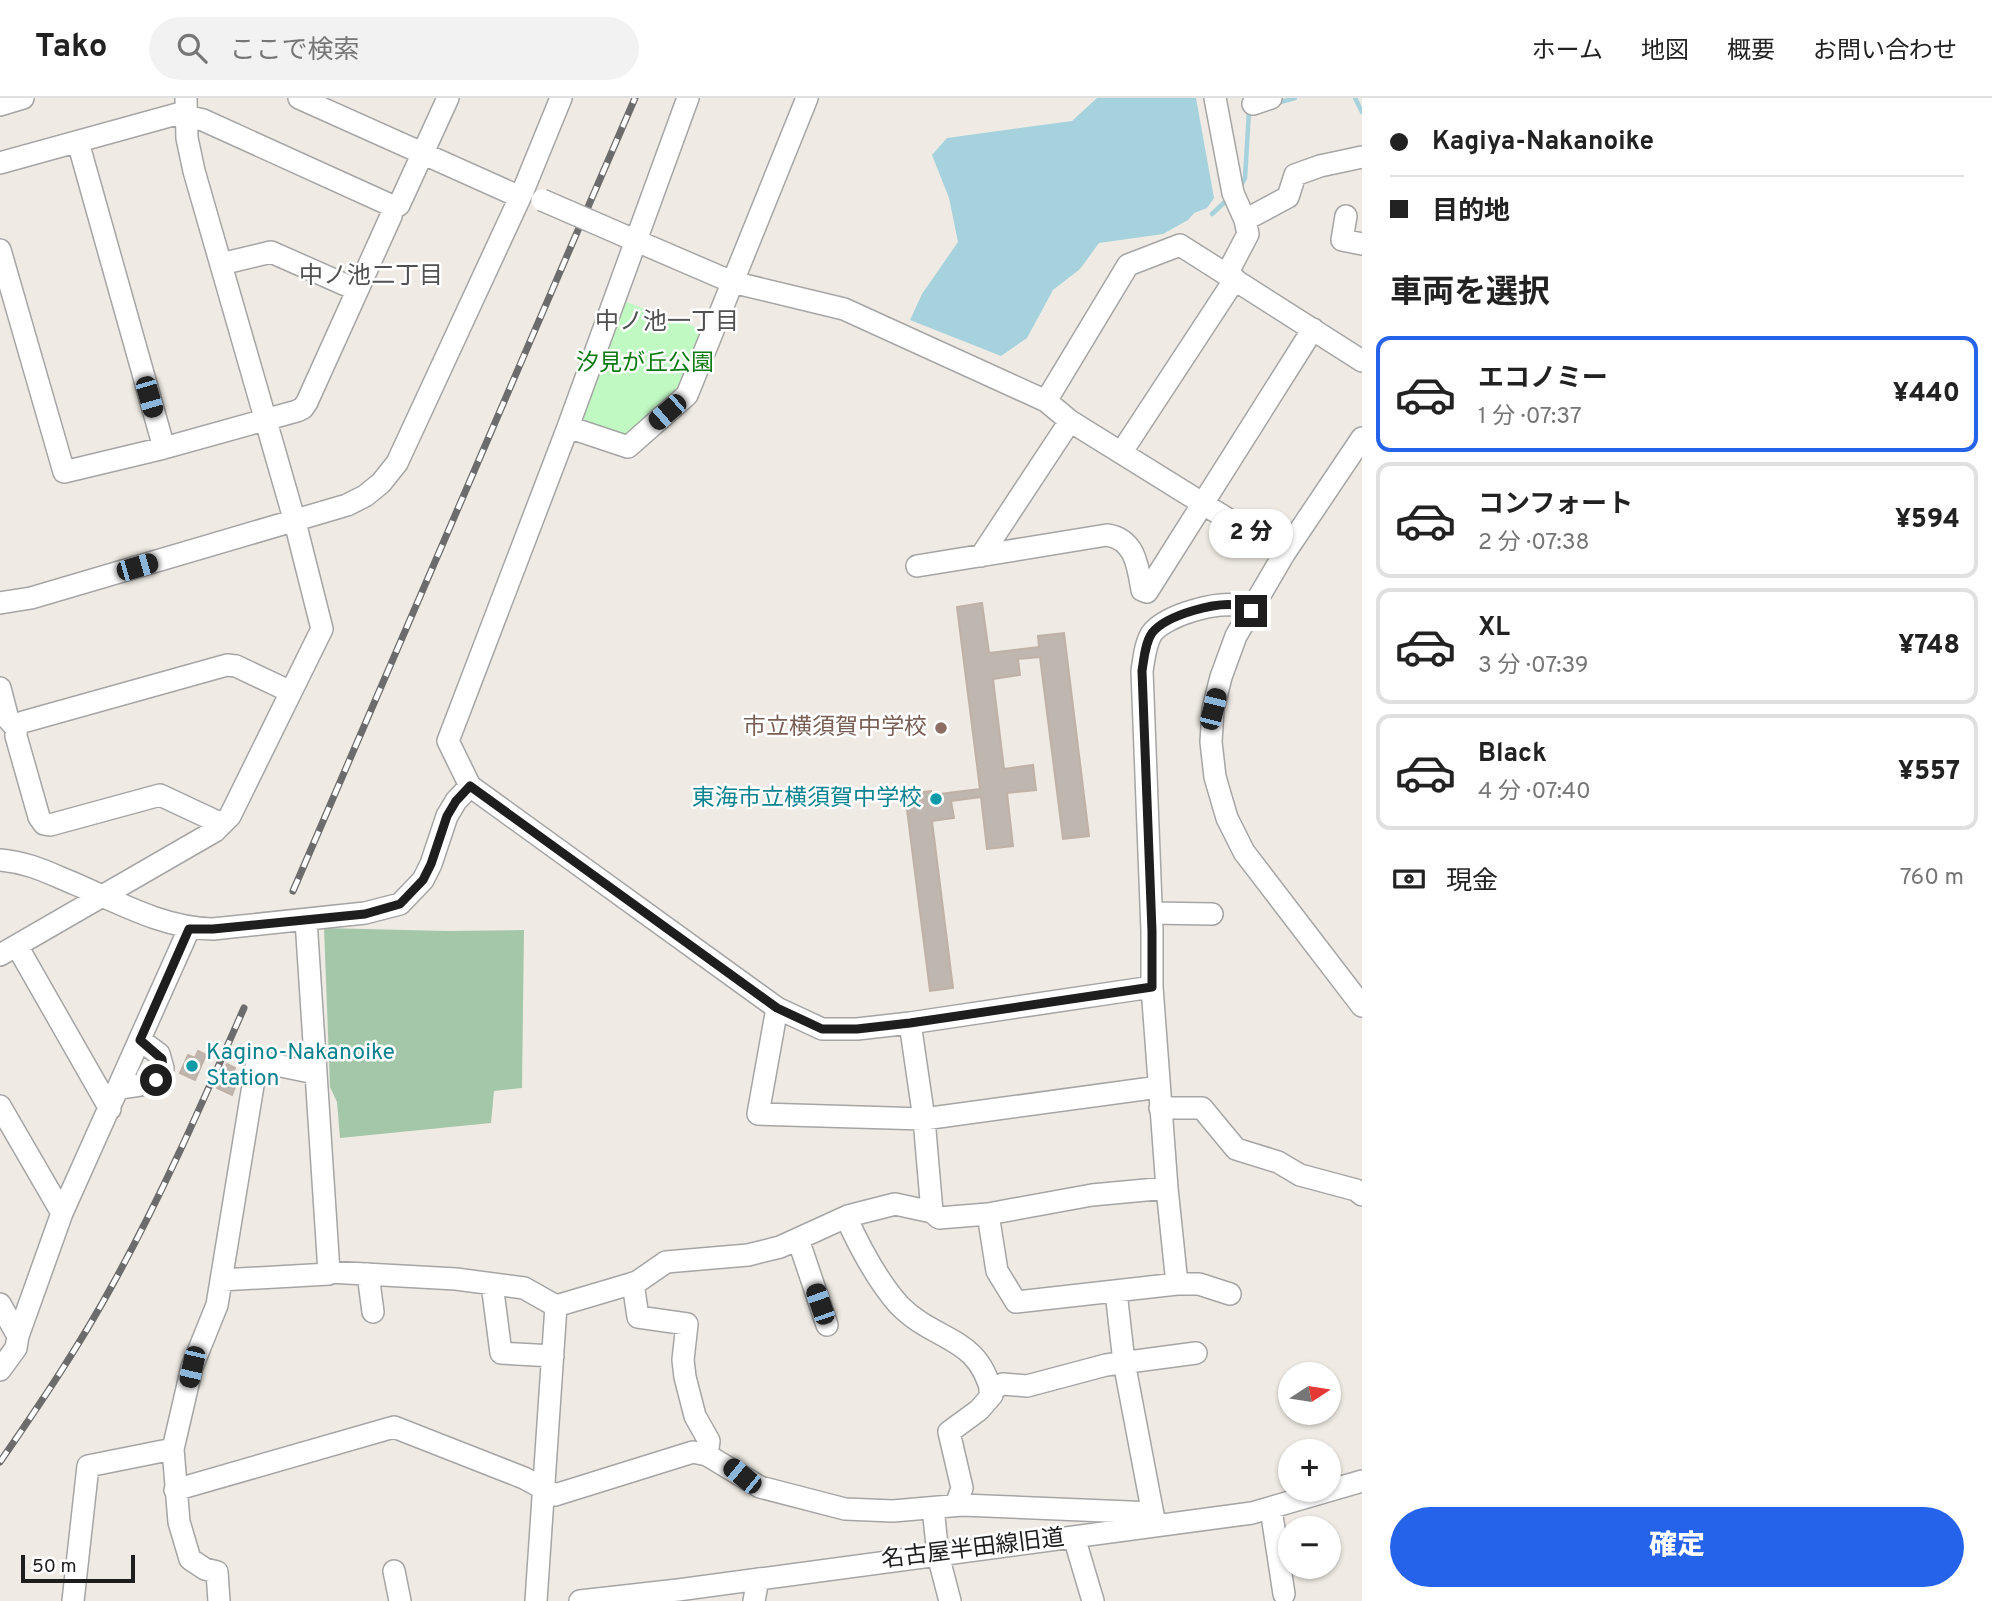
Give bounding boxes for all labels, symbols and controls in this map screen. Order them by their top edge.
search box [149,17,639,80]
text: Tako [35,27,107,69]
icon: search [173,29,211,67]
text: ここで検索 [229,35,359,68]
text: ホーム [1532,37,1603,67]
text: 地図 [1641,37,1689,67]
text: 概要 [1727,37,1775,67]
text: お問い合わせ [1813,37,1957,67]
text: Kagiya-Nakanoike [1432,126,1654,159]
text: 目的地 [1432,196,1510,229]
district label: 中ノ池二丁目 [299,262,443,292]
text: 車両を選択 [1390,274,1550,314]
district label: 中ノ池一丁目 [595,308,739,338]
park label: 汐見が丘公園 [576,350,714,379]
icon: car [1394,363,1457,426]
text: エコノミー [1478,363,1608,396]
car [134,374,165,420]
text: ¥440 [1893,378,1960,411]
car [645,390,690,434]
text: 1 分 · 07:37 [1478,403,1582,432]
icon: car [1394,489,1457,552]
text: コンフォート [1478,489,1633,522]
text: ¥594 [1895,504,1960,537]
callout: 2 分 [1209,510,1293,559]
text: 2 分 [1230,519,1272,548]
text: 2 分 · 07:38 [1478,529,1590,558]
car [114,551,161,583]
route end [1235,595,1267,627]
text: XL [1478,612,1510,645]
icon: car [1394,615,1457,678]
text: ¥748 [1898,630,1960,663]
text: 3 分 · 07:39 [1478,652,1589,681]
car [1198,686,1229,732]
place label: 市立横須賀中学校 [743,714,927,743]
marker: 市立横須賀中学校 [933,720,949,736]
text: Black [1478,738,1547,771]
icon: car [1394,741,1457,804]
text: ¥557 [1898,756,1960,789]
text: 4 分 · 07:40 [1478,778,1591,807]
place label: 東海市立横須賀中学校 [692,785,922,814]
marker: 東海市立横須賀中学校 [928,791,944,807]
icon: cash [1390,860,1428,898]
text: 760 m [1900,864,1964,893]
text: 現金 [1446,866,1498,899]
place label: Kagino-Nakanoike Station [206,1039,395,1094]
marker: Kagino-Nakanoike Station [184,1058,200,1074]
route start [140,1064,172,1096]
car [804,1281,837,1327]
car [178,1344,207,1390]
north arrow [1278,1362,1340,1424]
map controls [1278,1362,1341,1579]
button: + [1278,1439,1341,1502]
car [720,1455,765,1497]
button: 確定 [1390,1507,1964,1587]
button: − [1278,1516,1341,1579]
street label: 名古屋半田線旧道 [880,1524,1066,1576]
scale bar [21,1552,135,1584]
text: 50 m [32,1555,77,1579]

